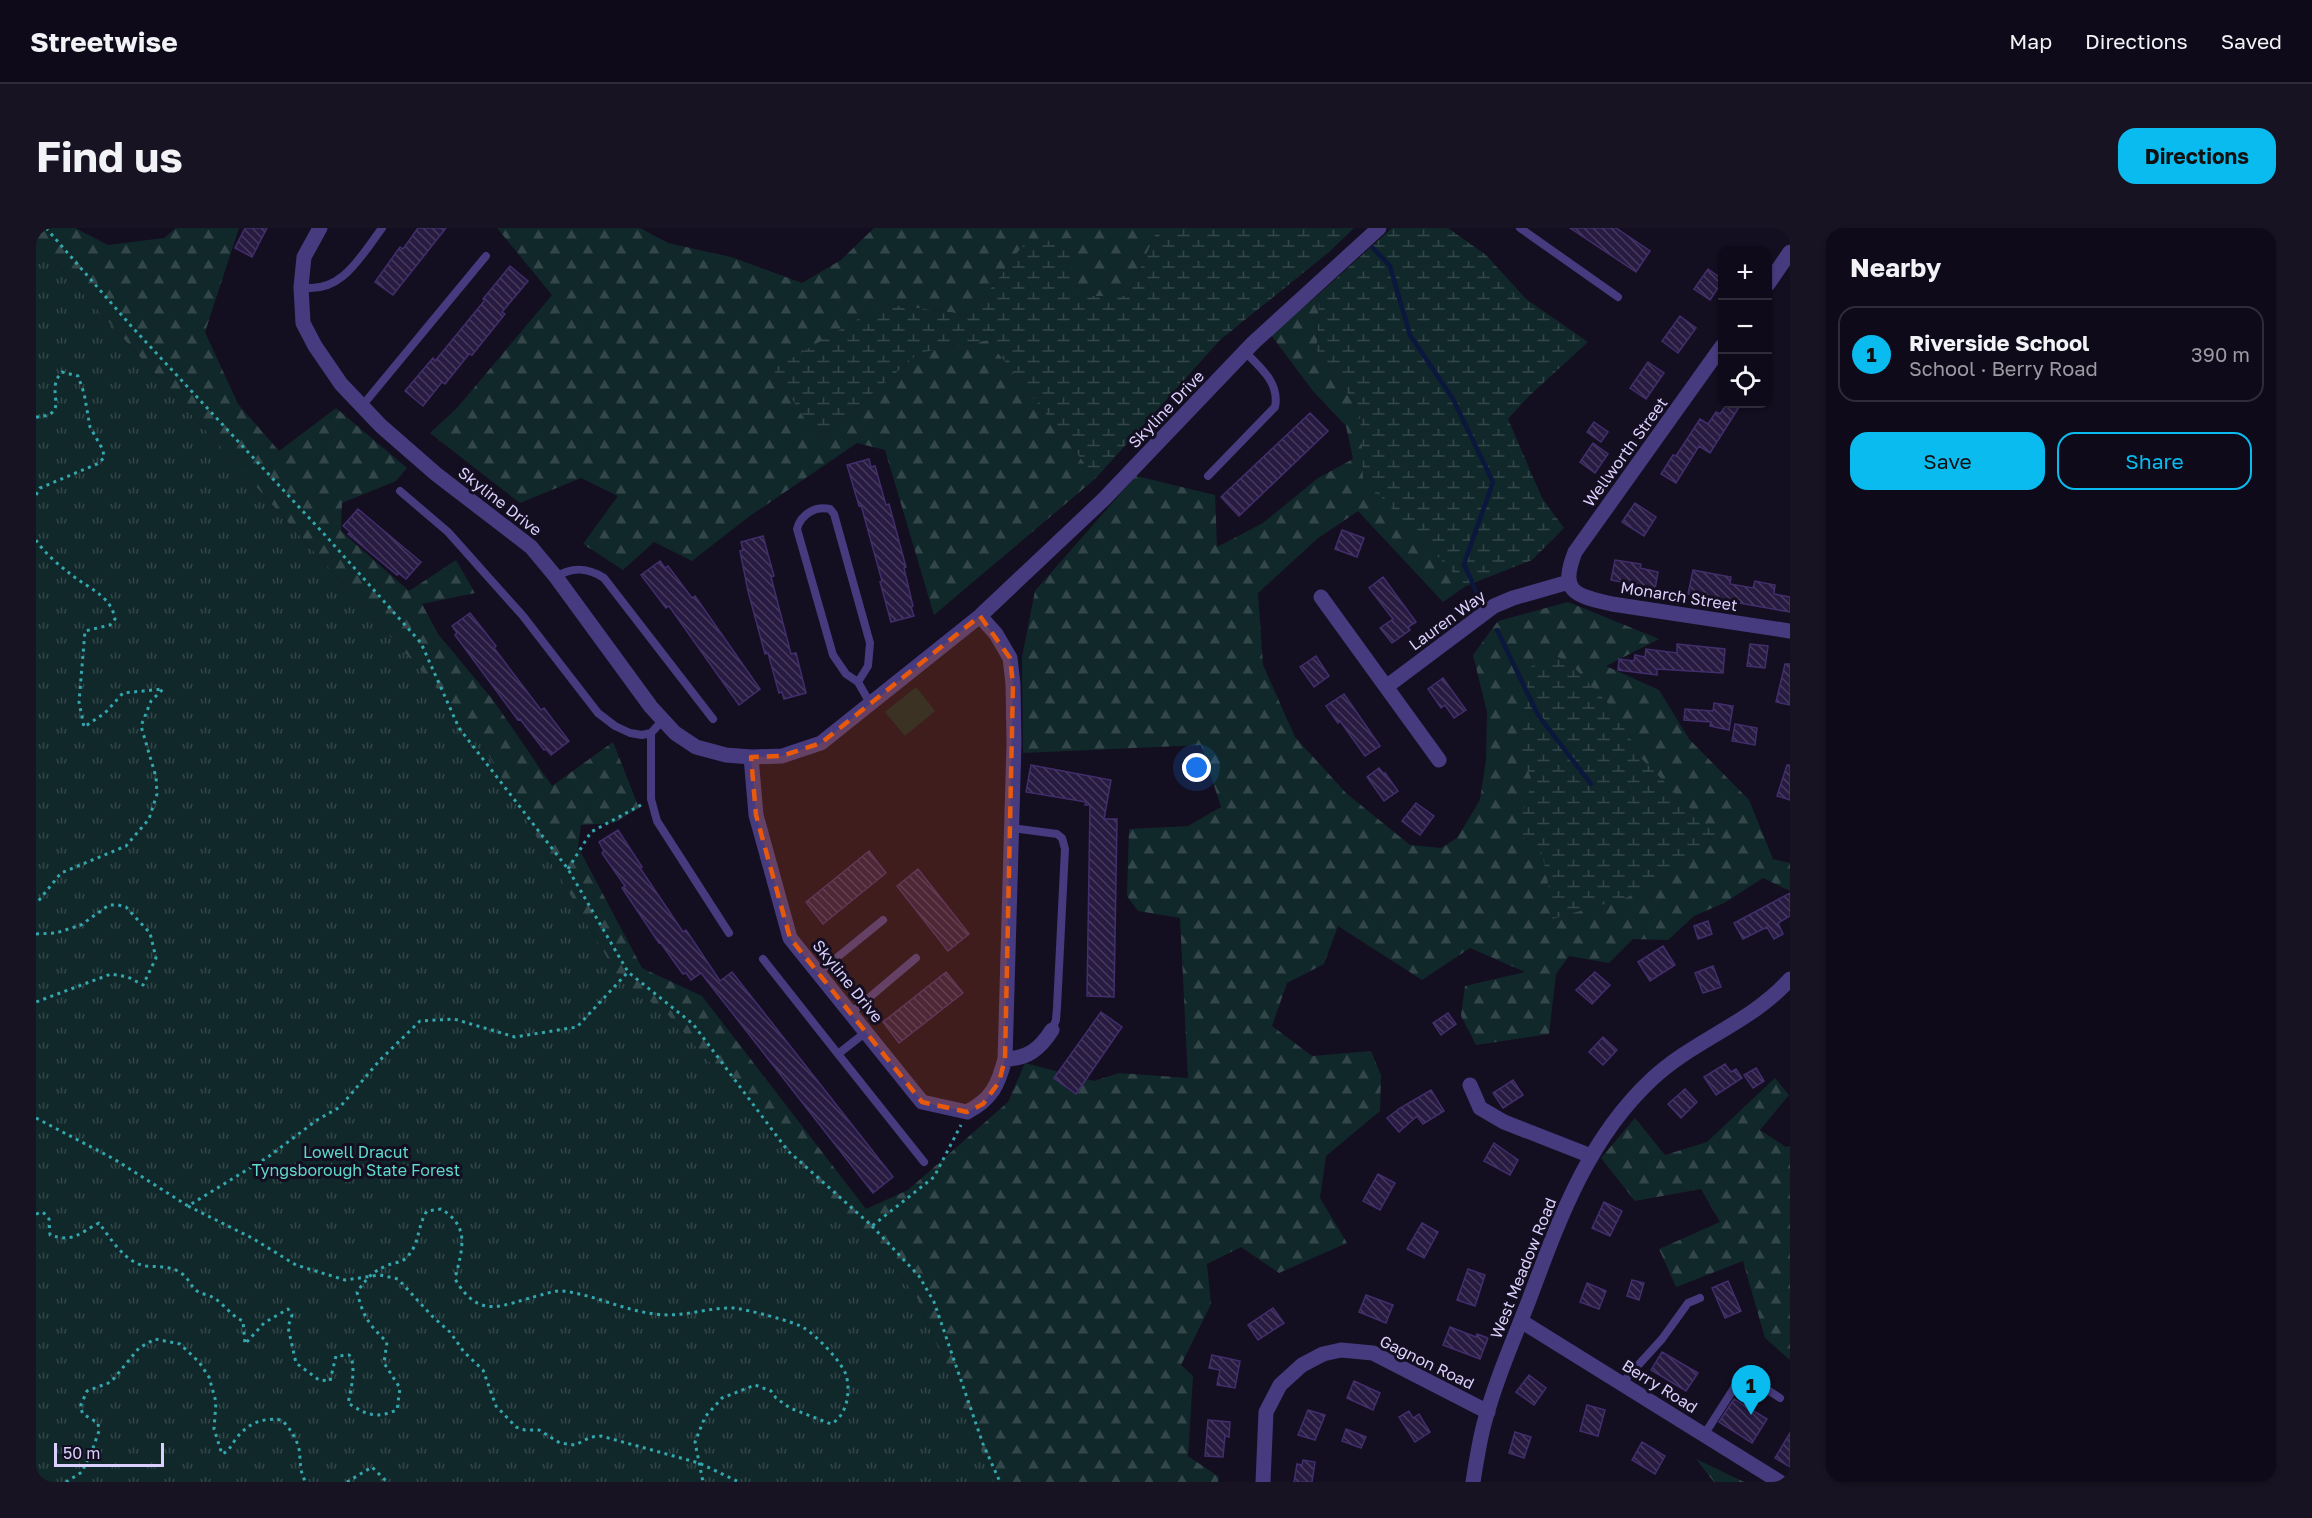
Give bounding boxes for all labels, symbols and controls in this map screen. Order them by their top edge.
text: Streetwise [30,25,178,58]
text: Map [2009,28,2052,54]
text: Directions [2085,28,2188,54]
text: Saved [2221,28,2282,54]
button: Directions [2118,128,2276,184]
text: Find us [36,131,183,181]
map controls [1718,246,1772,408]
button: + [1718,246,1772,300]
text: Nearby [1850,252,1941,283]
button: − [1718,300,1772,354]
text: Riverside School [1909,329,2089,356]
text: 1 [1866,342,1877,366]
text: 390 m [2191,342,2250,366]
button: locate [1718,354,1772,408]
text: School · Berry Road [1909,356,2098,380]
street label: Skyline Drive [1124,366,1208,452]
street label: Wellworth Street [1579,393,1671,511]
button: Save [1850,432,2045,490]
button: Share [2057,432,2252,490]
street label: Skyline Drive [454,462,546,540]
street label: Monarch Street [1619,577,1739,615]
street label: Lauren Way [1405,586,1489,654]
your location [1182,753,1211,782]
street label: Skyline Drive [809,936,887,1026]
park label: Lowell Dracut Tyngsborough State Forest [252,1142,460,1180]
street label: West Meadow Road [1486,1195,1560,1341]
street label: Gagnon Road [1376,1331,1478,1393]
street label: Berry Road [1619,1355,1701,1417]
pin: 1 [1732,1366,1770,1415]
scale bar [54,1440,164,1468]
text: 50 m [63,1443,100,1463]

